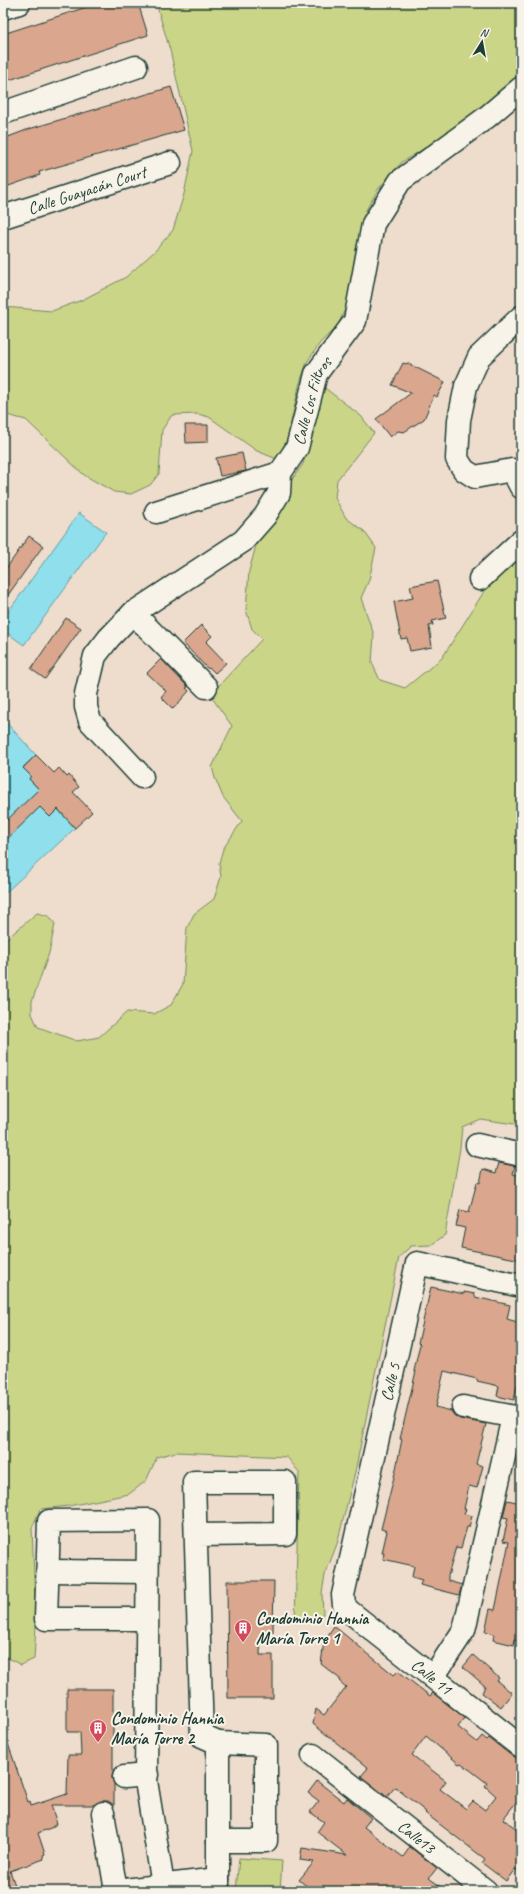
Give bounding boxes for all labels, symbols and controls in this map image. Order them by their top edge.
north arrow [462,22,502,62]
text: N [479,25,491,40]
street label: Calle Guayacán Court [25,161,151,219]
street label: Calle Los Filtros [288,351,337,447]
street label: Calle 5 [376,1360,405,1403]
place label: Condominio Hannia María Torre 1 [256,1608,370,1649]
building icon: Condominio Hannia María Torre 1 [233,1618,253,1643]
street label: Calle 11 [407,1654,457,1700]
place label: Condominio Hannia María Torre 2 [111,1708,225,1749]
building icon: Condominio Hannia María Torre 2 [88,1718,108,1743]
street label: Calle13 [393,1816,441,1859]

